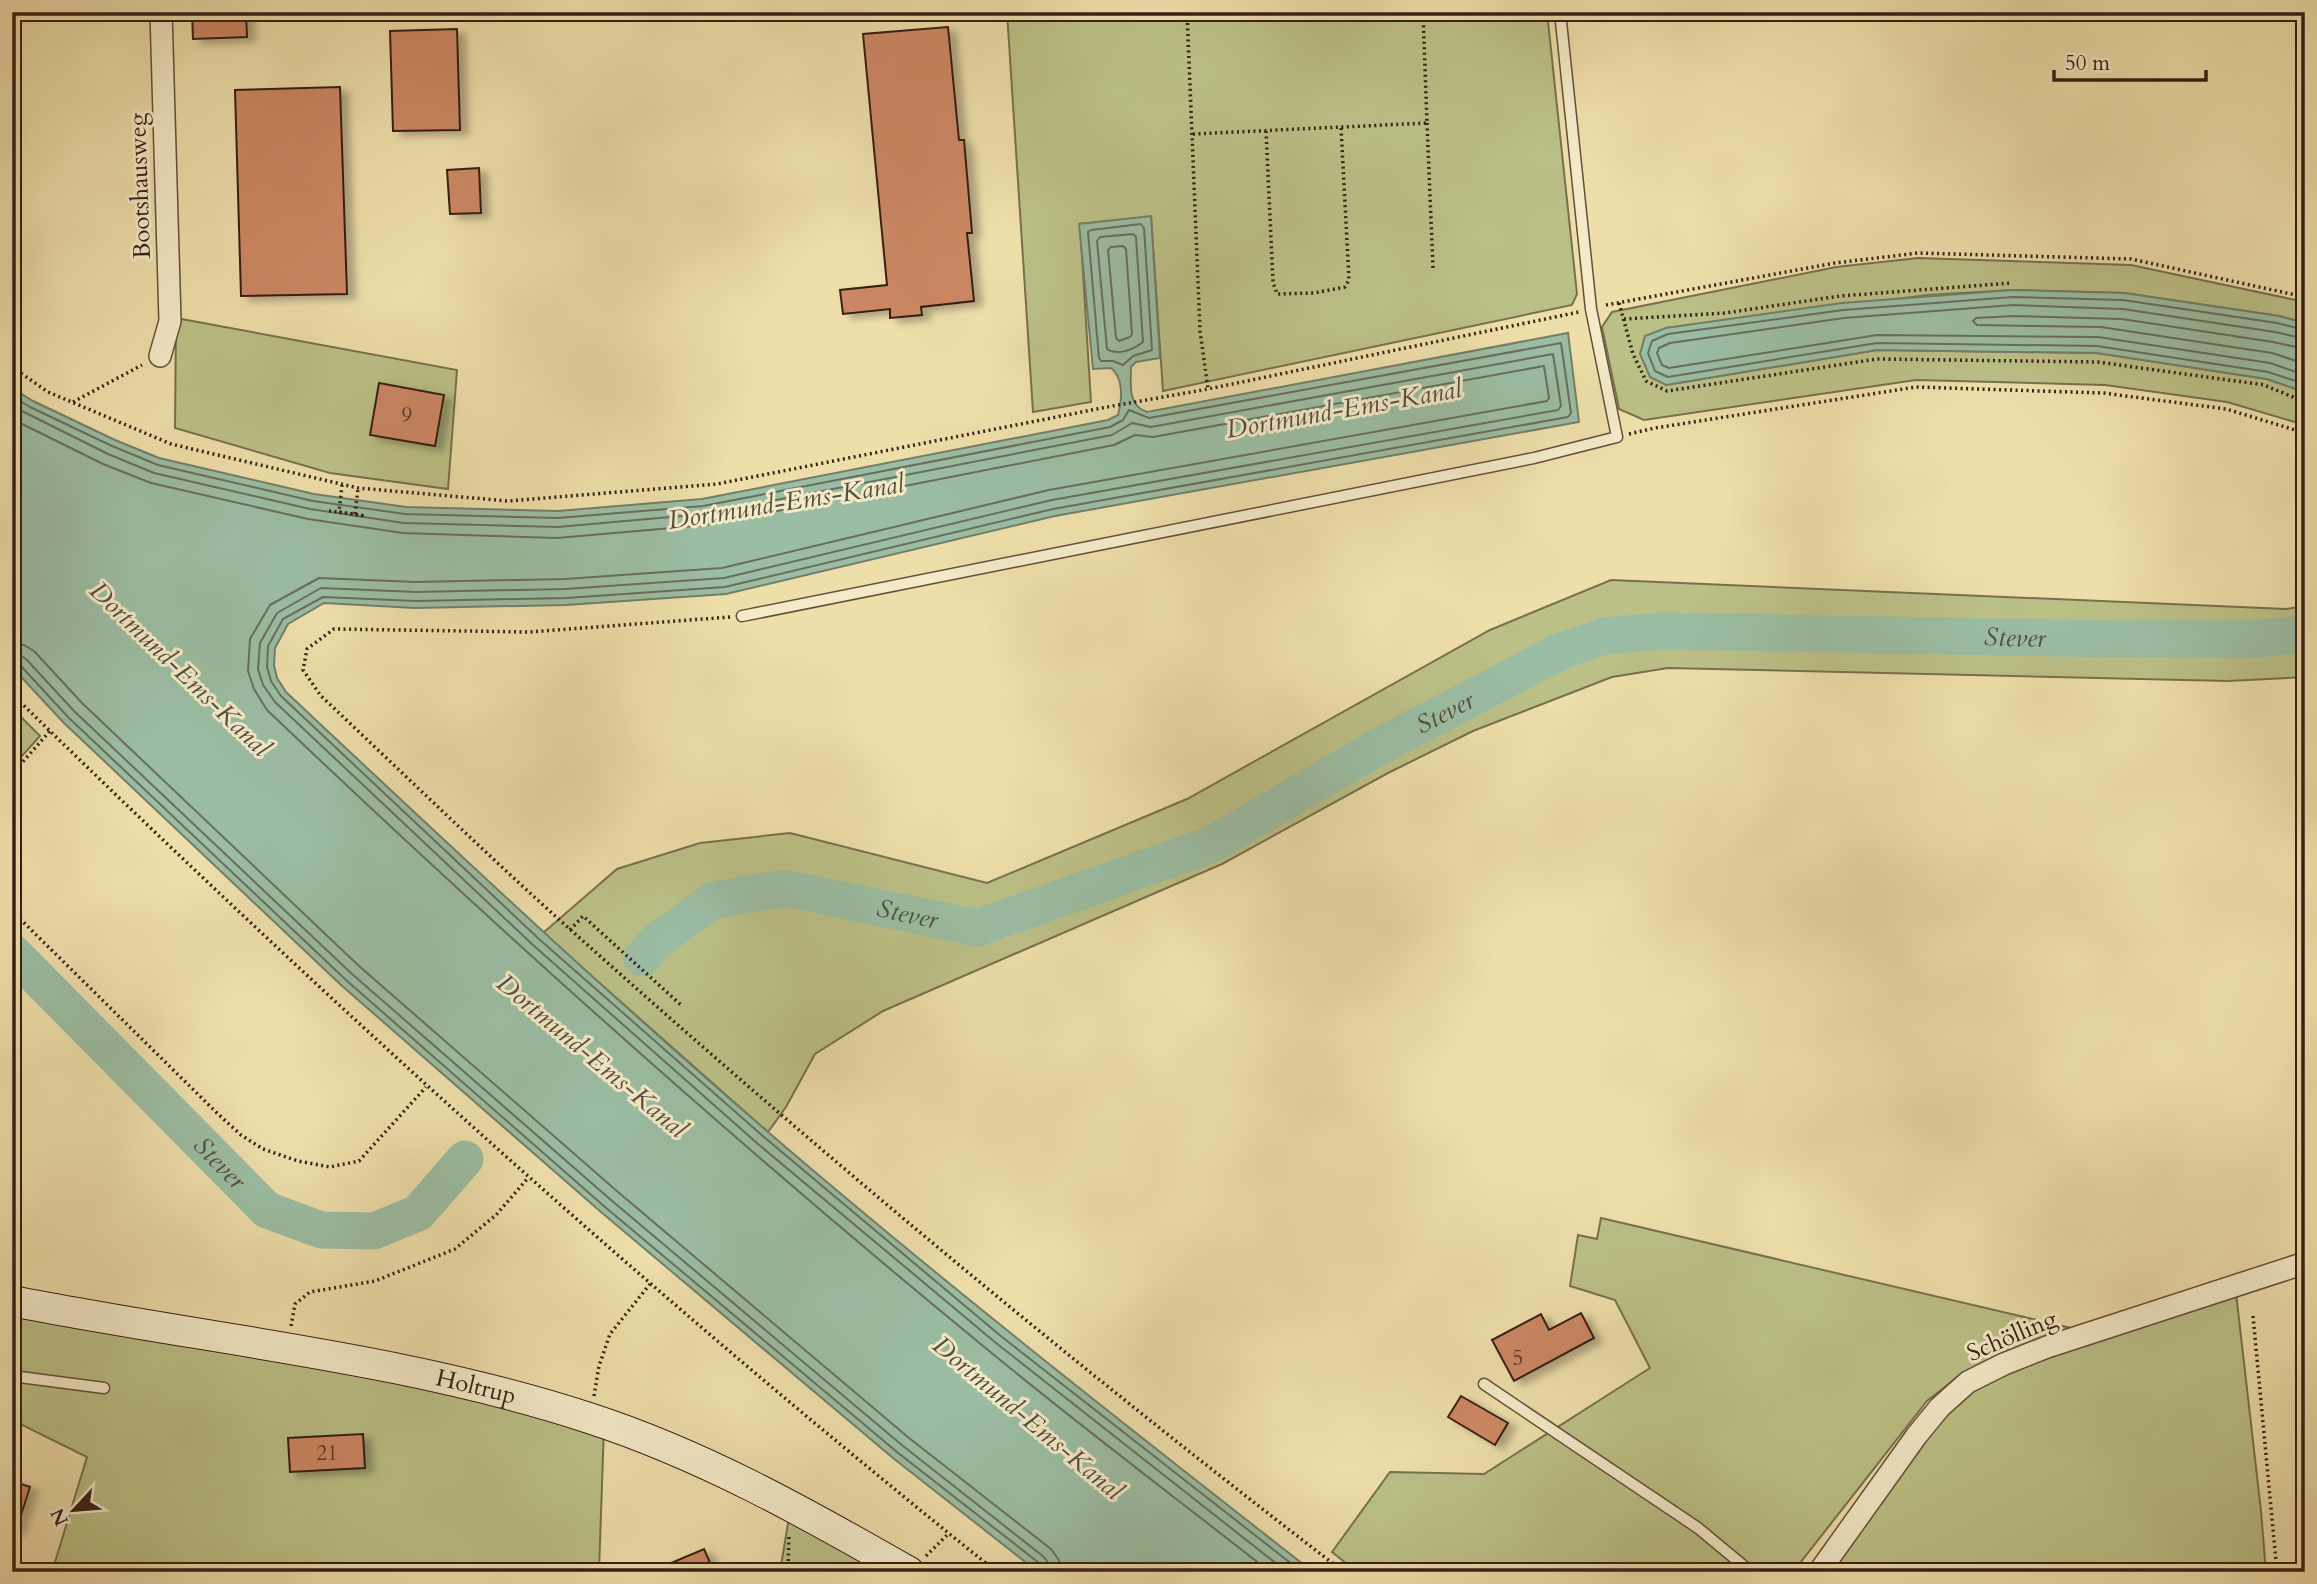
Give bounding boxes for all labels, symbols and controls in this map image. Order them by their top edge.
scale bar [2054,38,2207,82]
text: 50 m [2065,49,2110,78]
street label: Bootshausweg [121,112,159,260]
water label: Dortmund-Ems-Kanal [1223,371,1466,447]
house number: 9 [402,401,413,430]
water label: Dortmund-Ems-Kanal [665,466,908,538]
water label: Dortmund-Ems-Kanal [82,573,279,765]
water label: Stever [1984,619,2047,655]
water label: Stever [1409,682,1481,742]
water label: Stever [874,890,943,937]
water label: Dortmund-Ems-Kanal [489,966,695,1147]
water label: Stever [186,1128,255,1198]
street label: Schölling [1962,1302,2063,1370]
water label: Dortmund-Ems-Kanal [925,1328,1131,1509]
house number: 5 [1513,1344,1523,1373]
street label: Holtrup [433,1361,520,1412]
house number: 21 [316,1439,338,1468]
north arrow [38,1476,108,1546]
text: N [44,1503,75,1530]

